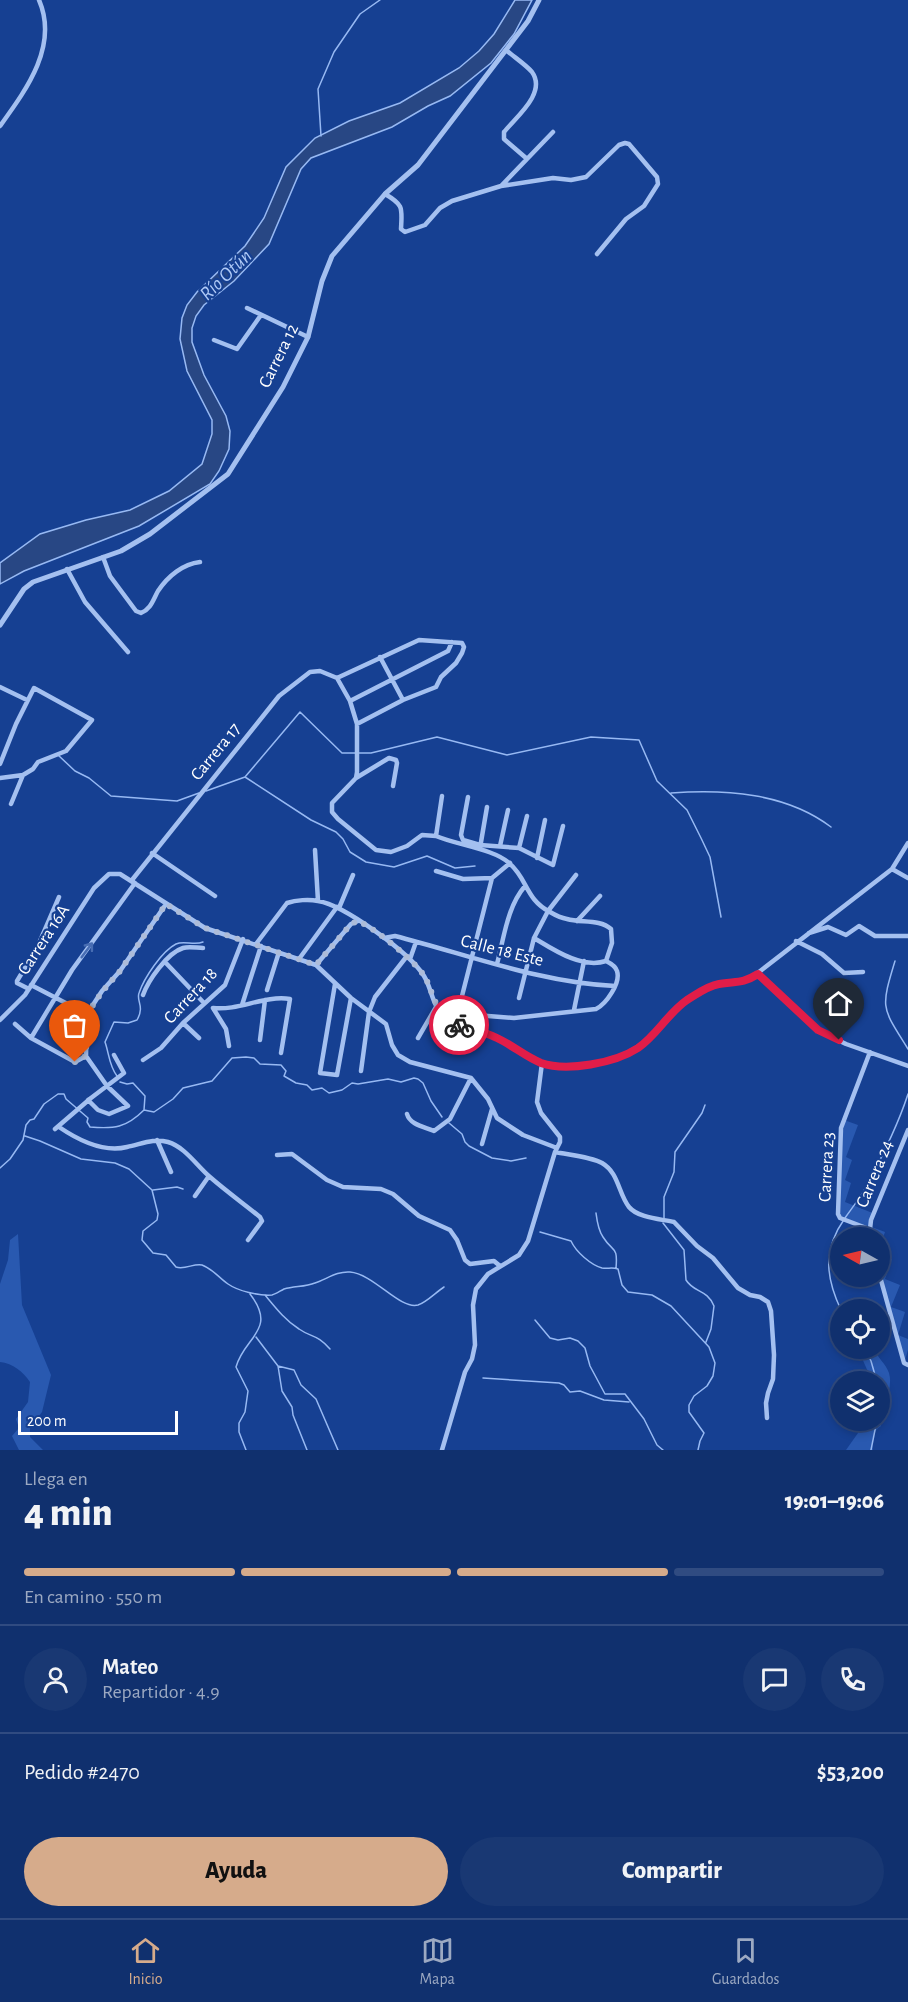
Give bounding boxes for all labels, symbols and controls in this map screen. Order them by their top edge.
water label: Río Otún [196,246,256,304]
street label: Carrera 12 [256,321,302,391]
street label: Carrera 17 [188,720,244,784]
street label: Carrera 16A [15,901,73,978]
street label: Calle 18 Este [459,932,545,970]
one-way arrow [81,942,94,958]
street label: Carrera 18 [161,965,221,1027]
pin [813,978,864,1040]
icon: home [822,987,855,1020]
courier [429,995,489,1055]
pin [49,1000,100,1062]
icon: bag [58,1009,91,1042]
icon: bike [443,1009,476,1042]
street label: Carrera 23 [816,1132,838,1202]
street label: Carrera 24 [853,1137,897,1210]
north arrow [830,1227,890,1287]
map controls [830,1227,890,1431]
button: locate [830,1299,890,1359]
button: layers [830,1371,890,1431]
scale bar [18,1408,178,1436]
text: 200 m [27,1413,67,1429]
text: Llega en [24,1469,88,1489]
text: 19:01–19:06 [785,1490,884,1512]
text: 4 min [24,1494,113,1533]
text: En camino · 550 m [24,1587,162,1607]
button: person [24,1648,87,1711]
button: chat [743,1648,806,1711]
button: phone [821,1648,884,1711]
text: Mateo [102,1656,158,1678]
text: Repartidor · 4.9 [102,1682,220,1702]
text: Pedido #2470 [24,1761,140,1783]
text: $53,200 [817,1761,884,1783]
button: Ayuda [24,1837,448,1906]
button: Compartir [460,1837,884,1906]
tab: Inicio [128,1934,163,1989]
tab: Mapa [420,1934,455,1989]
tab: Guardados [712,1934,780,1989]

